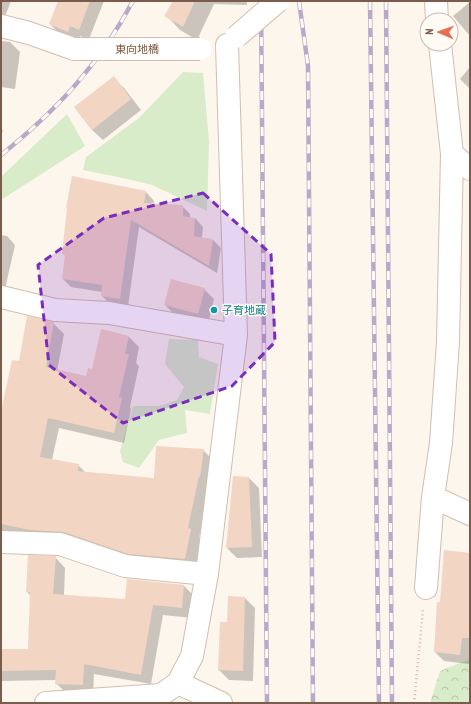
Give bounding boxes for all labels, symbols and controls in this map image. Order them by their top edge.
north arrow [419,12,459,52]
text: N [422,28,436,35]
street label: 東向地橋 [115,42,159,56]
place label: 子育地蔵 [222,303,266,317]
marker: 子育地蔵 [209,305,219,315]

